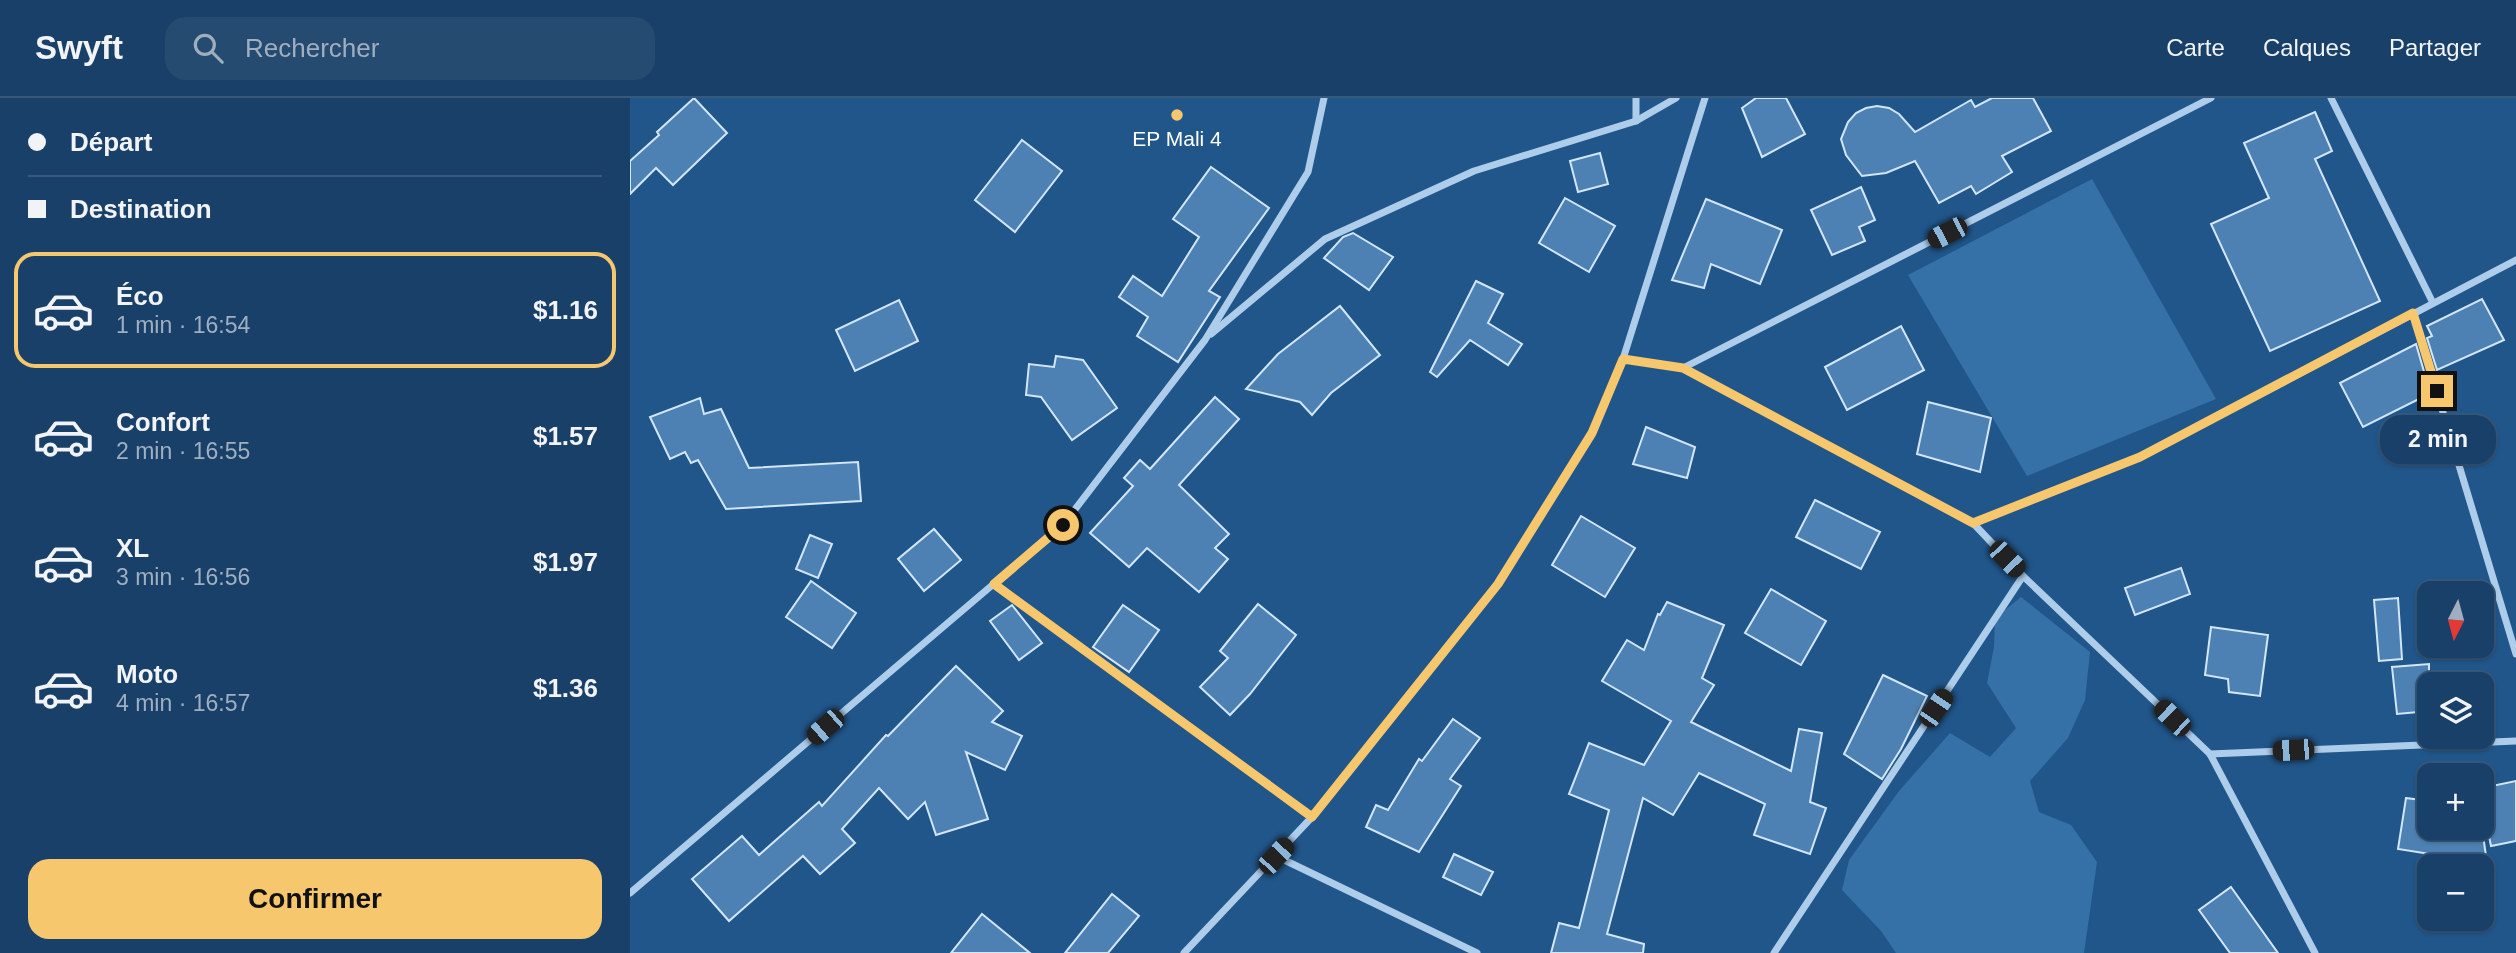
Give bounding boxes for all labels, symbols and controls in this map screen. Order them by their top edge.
search box [165,17,655,80]
text: Swyft [35,29,123,66]
icon: search [189,29,227,67]
text: Rechercher [245,33,379,63]
text: Carte [2166,34,2225,61]
text: Calques [2263,34,2351,61]
text: Partager [2389,34,2481,61]
marker: EP Mali 4 [1169,107,1185,123]
text: Départ [70,127,152,157]
place label: EP Mali 4 [1132,127,1222,150]
text: Destination [70,194,212,224]
car [1924,214,1971,252]
icon: car [32,279,95,342]
text: Éco [116,281,164,311]
text: $1.16 [533,295,598,325]
text: 1 min · 16:54 [116,312,250,338]
route end [2421,375,2453,407]
icon: car [32,405,95,468]
text: Confort [116,407,210,437]
callout: 2 min [2379,416,2495,464]
text: $1.57 [533,421,598,451]
text: 2 min [2408,426,2468,452]
text: 2 min · 16:55 [116,438,250,464]
route start [1047,509,1079,541]
icon: car [32,531,95,594]
text: XL [116,533,149,563]
car [1985,537,2030,581]
text: $1.97 [533,547,598,577]
text: 3 min · 16:56 [116,564,250,590]
north arrow [2417,581,2494,658]
map controls [2417,581,2494,931]
icon: car [32,657,95,720]
text: Moto [116,659,178,689]
button: layers [2417,672,2494,749]
text: $1.36 [533,673,598,703]
car [1916,685,1957,731]
text: 4 min · 16:57 [116,690,250,716]
car [2150,696,2195,740]
car [803,705,848,749]
car [2272,738,2315,762]
button: + [2417,763,2494,840]
car [1254,833,1299,879]
button: − [2417,854,2494,931]
button: Confirmer [28,859,602,939]

